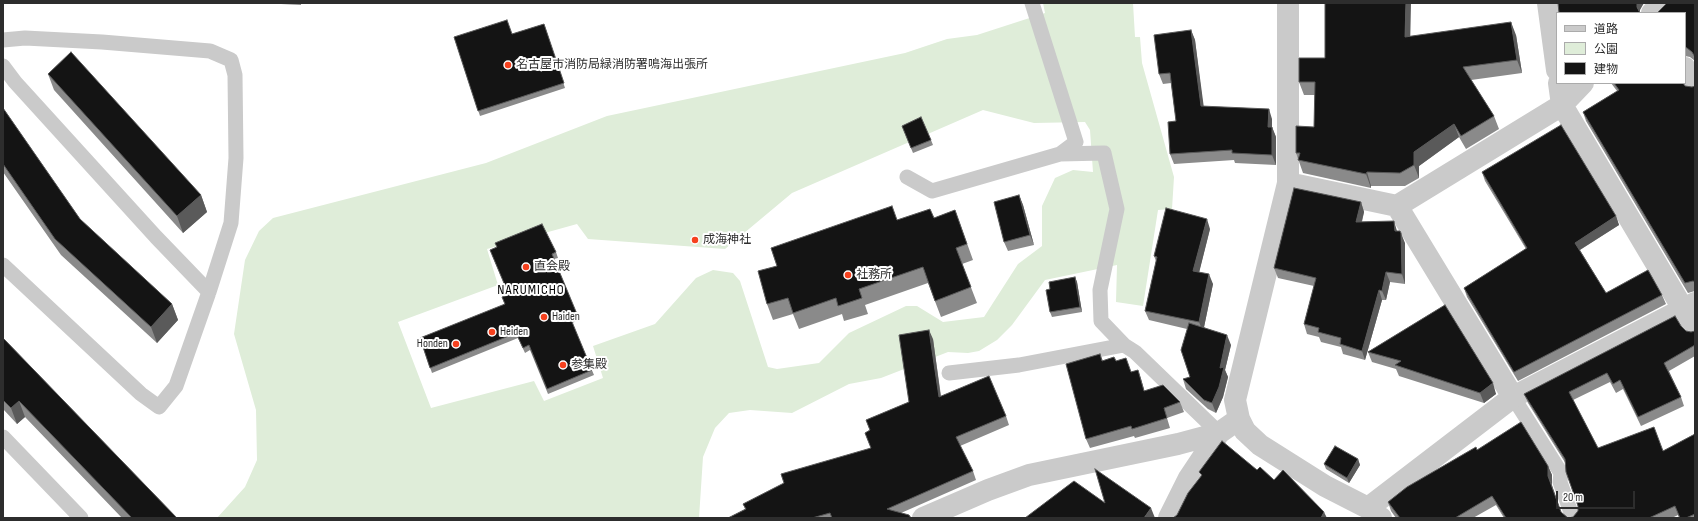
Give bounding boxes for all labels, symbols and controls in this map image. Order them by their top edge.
legend [1556,12,1686,84]
text: 道路 [1594,22,1618,37]
text: 公園 [1594,42,1618,57]
place label: 名古屋市消防局緑消防署鳴海出張所 [516,58,708,72]
marker: 名古屋市消防局緑消防署鳴海出張所 [503,60,513,70]
text: 建物 [1594,62,1618,77]
place label: 成海神社 [703,233,751,247]
marker: 成海神社 [690,235,700,245]
place label: 直会殿 [534,260,570,274]
marker: 直会殿 [521,262,531,272]
place label: 社務所 [856,268,892,282]
marker: 社務所 [843,270,853,280]
district label: NARUMICHO [497,282,565,298]
place label: Haiden [552,310,580,324]
marker: Haiden [539,312,549,322]
place label: Heiden [500,325,528,339]
marker: Heiden [487,327,497,337]
place label: Honden [417,337,448,351]
marker: Honden [451,339,461,349]
place label: 参集殿 [571,358,607,372]
marker: 参集殿 [558,360,568,370]
scale bar [1558,483,1637,509]
text: 20 m [1563,490,1583,505]

